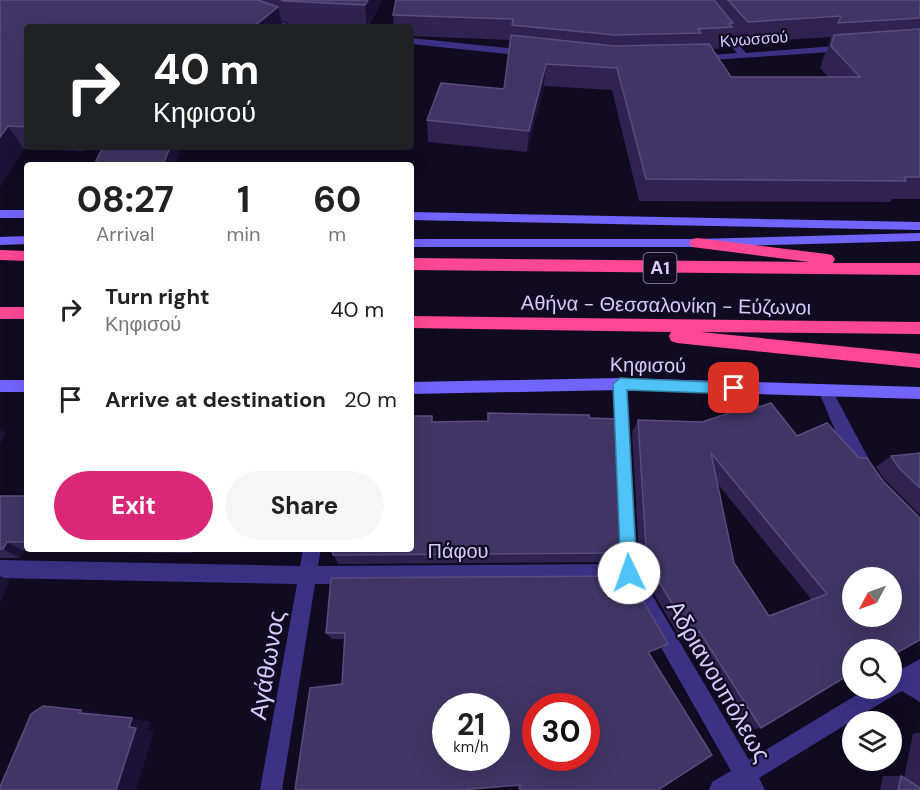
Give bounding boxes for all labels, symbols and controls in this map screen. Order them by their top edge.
street label: Κνωσσού [719,26,789,52]
text: 40 m [153,42,259,97]
icon: right [54,48,132,126]
text: Κηφισού [153,95,256,130]
text: 08:27 [77,176,174,223]
text: 1 [237,176,250,223]
text: 60 [313,176,361,223]
text: Arrival [96,221,154,247]
text: min [226,221,261,247]
text: m [328,221,346,247]
road number: Α1 [644,253,676,283]
text: Turn right [105,282,210,311]
street label: Αθήνα - Θεσσαλονίκη - Εύζωνοι [521,289,811,321]
icon: right [54,293,87,326]
text: 40 m [330,295,384,324]
text: Κηφισού [105,311,181,337]
street label: Κηφισού [610,351,686,379]
pin [708,362,759,413]
icon: arrive [717,371,750,404]
icon: arrive [54,383,87,416]
text: Arrive at destination [105,385,326,414]
text: 20 m [344,385,397,414]
button: Exit [54,471,213,540]
button: Share [225,471,384,540]
street label: Πάφου [427,538,489,564]
position arrow [597,541,661,605]
north arrow [842,567,902,627]
map controls [842,567,902,771]
street label: Αδριανουπόλεως [660,594,778,768]
street label: Αγάθωνος [242,608,292,722]
button: search [842,639,902,699]
speed limit sign: 30 [522,693,600,771]
text: 21 [457,705,485,744]
button: layers [842,711,902,771]
text: km/h [453,737,489,757]

